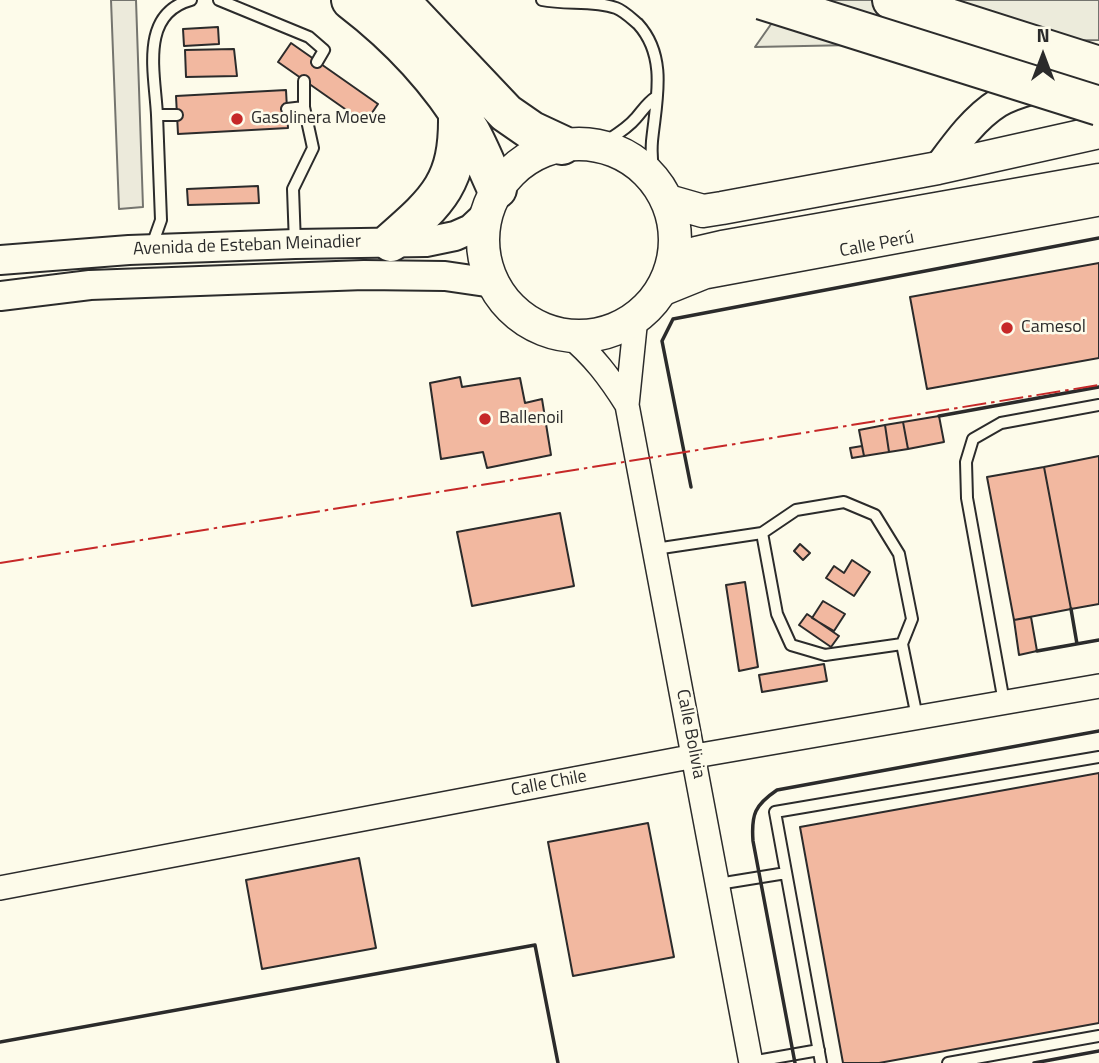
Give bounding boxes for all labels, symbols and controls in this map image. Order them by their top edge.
text: N [1036,20,1050,49]
north arrow [1008,21,1078,91]
place label: Gasolinera Moeve [251,108,386,130]
marker: Gasolinera Moeve [229,111,245,127]
street label: Calle Perú [838,227,916,263]
street label: Avenida de Esteban Meinadier [133,231,361,261]
place label: Camesol [1021,317,1086,339]
marker: Camesol [999,320,1015,336]
place label: Ballenoil [499,408,564,430]
marker: Ballenoil [477,411,493,427]
street label: Calle Bolivia [671,688,709,780]
street label: Calle Chile [509,766,589,802]

